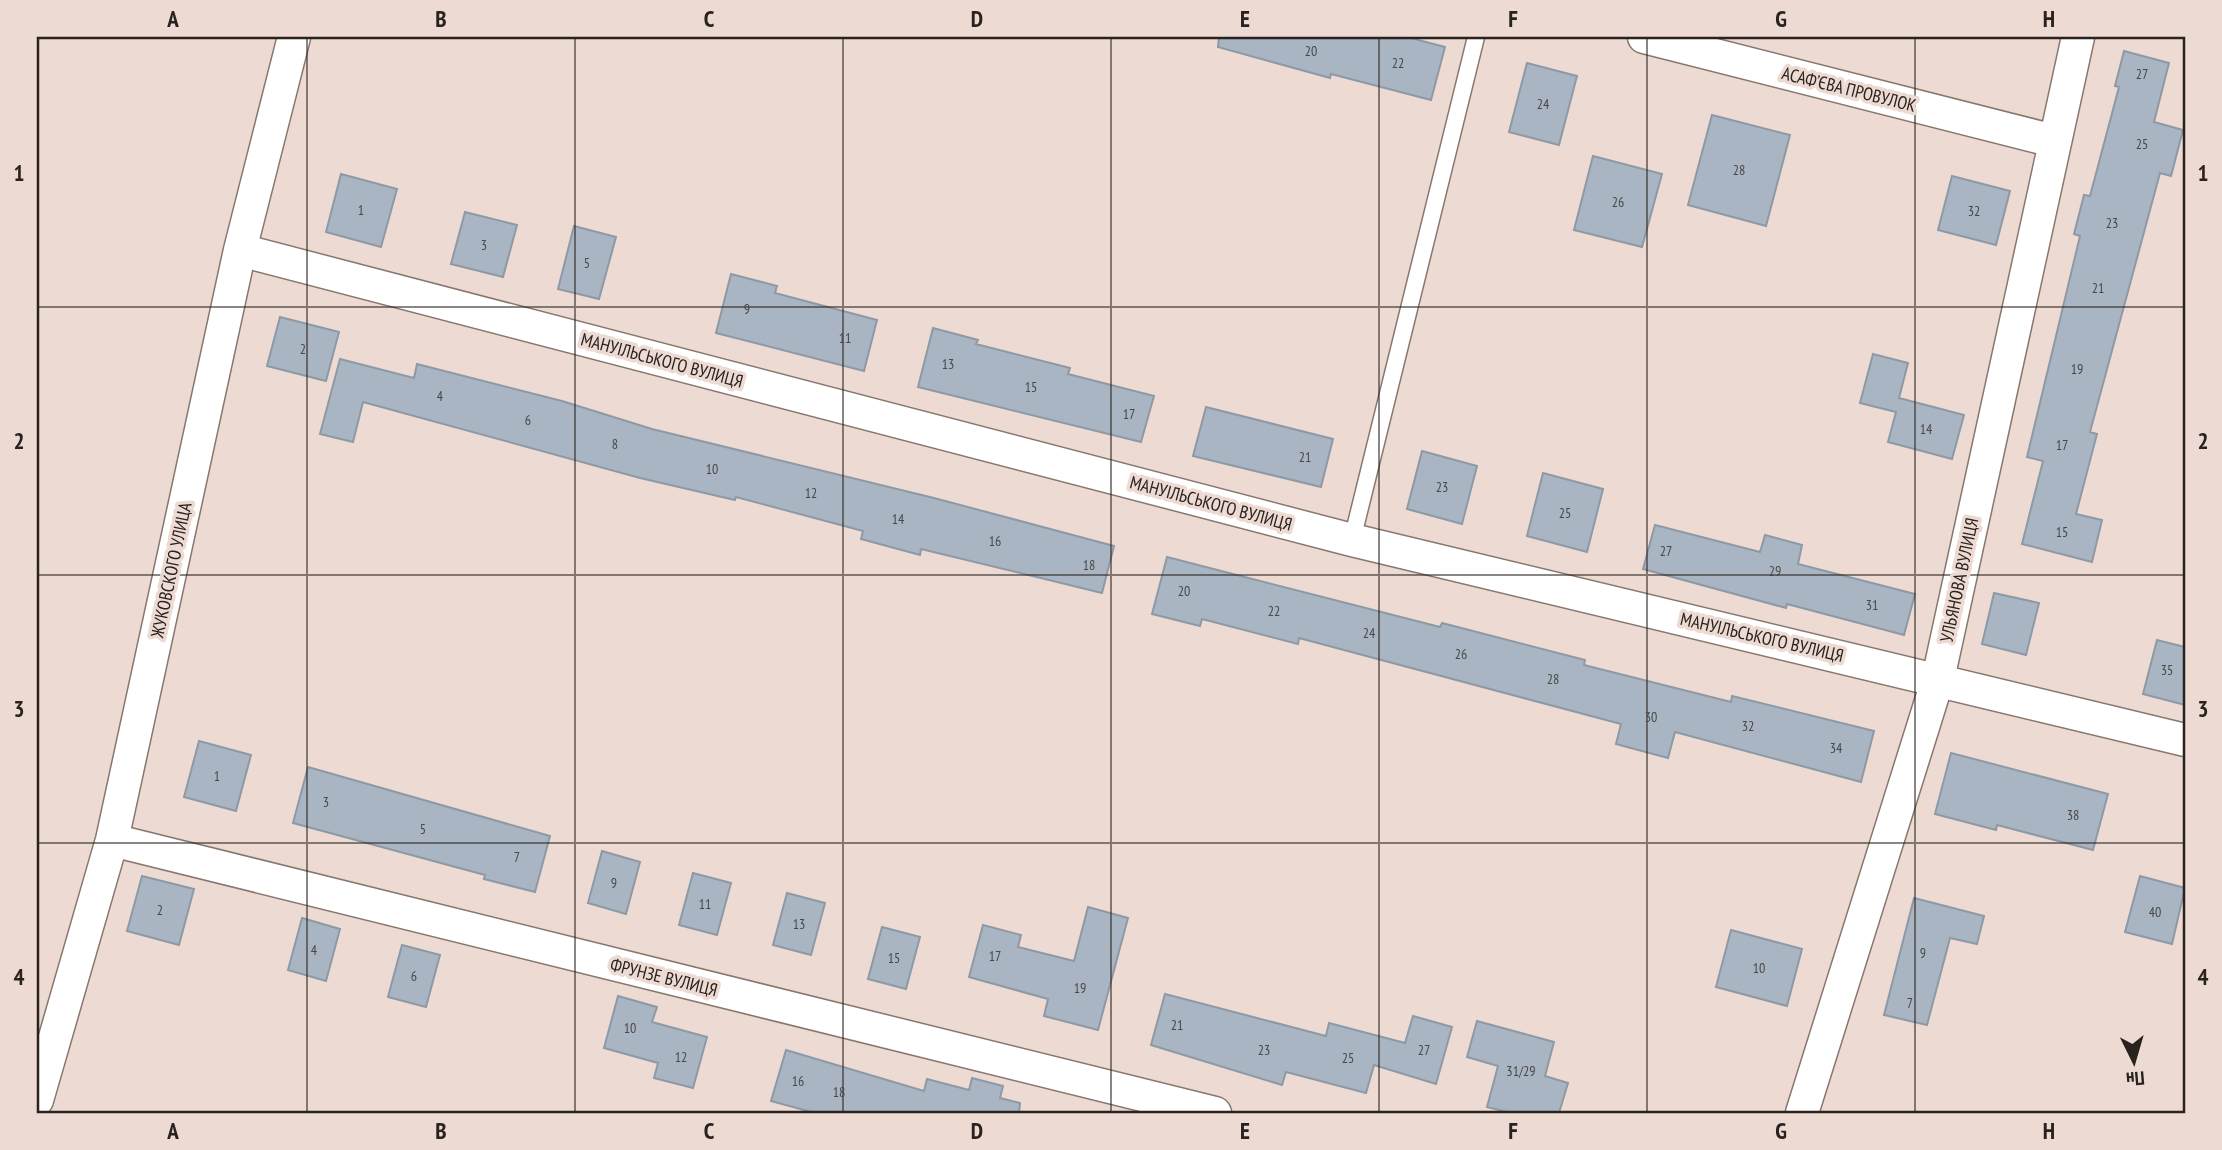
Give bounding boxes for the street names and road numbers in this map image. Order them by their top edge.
street label: АСАФ’ЄВА ПРОВУЛОК [1780,61,1919,117]
street label: МАНУІЛЬСЬКОГО ВУЛИЦЯ [578,327,746,393]
street label: МАНУІЛЬСЬКОГО ВУЛИЦЯ [1127,470,1295,536]
street label: ЖУКОВСКОГО УЛИЦА [145,500,197,641]
street label: УЛЬЯНОВА ВУЛИЦЯ [1935,516,1983,644]
street label: МАНУІЛЬСЬКОГО ВУЛИЦЯ [1678,607,1846,667]
street label: ФРУНЗЕ ВУЛИЦЯ [608,953,720,1001]

